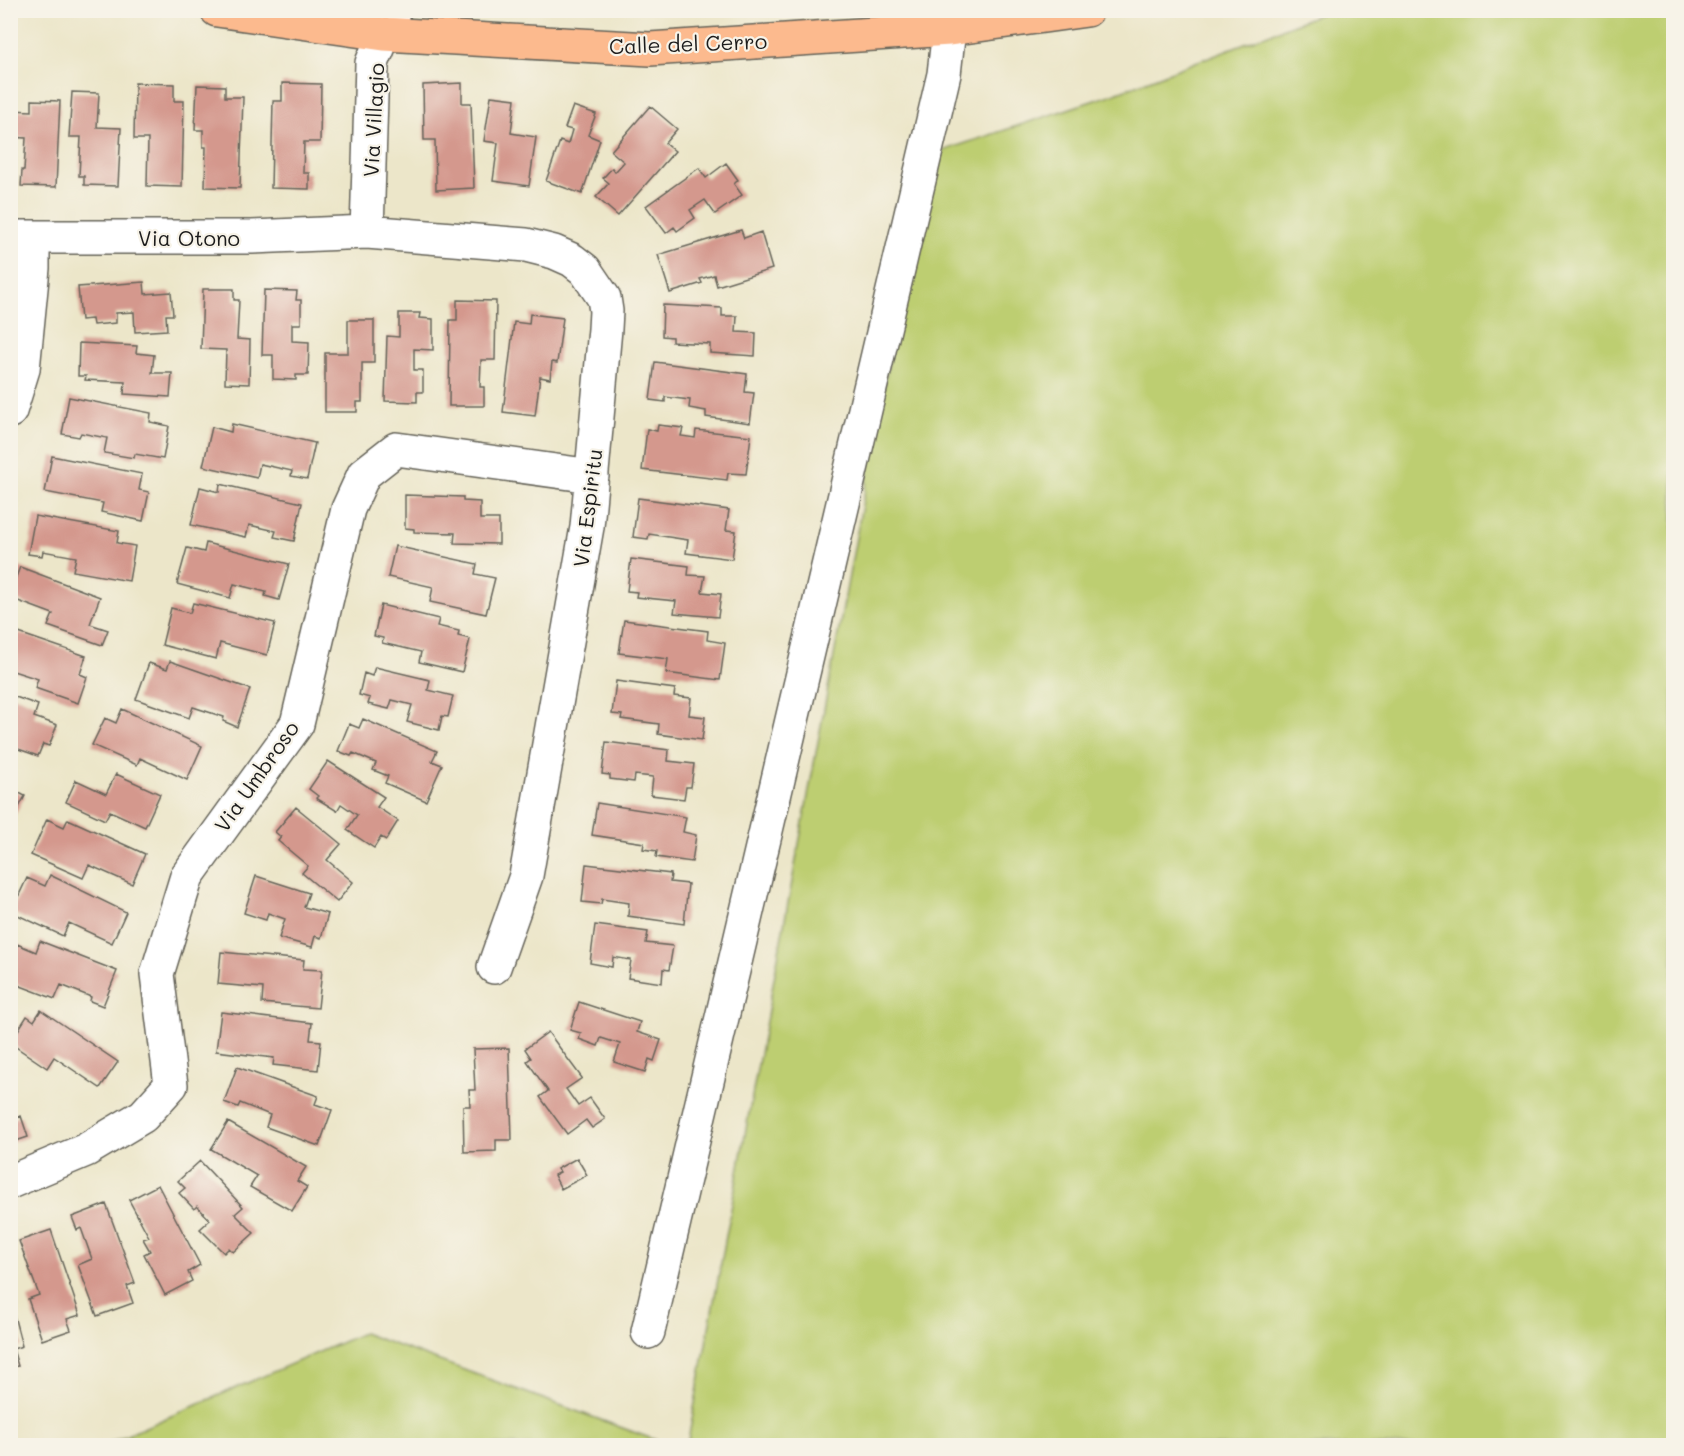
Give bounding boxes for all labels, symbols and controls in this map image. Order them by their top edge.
street label: Calle del Cerro [608,27,768,59]
street label: Via Villagio [357,62,389,178]
street label: Via Otono [138,224,240,251]
street label: Via Espiritu [566,447,608,569]
street label: Via Umbroso [208,715,304,837]

